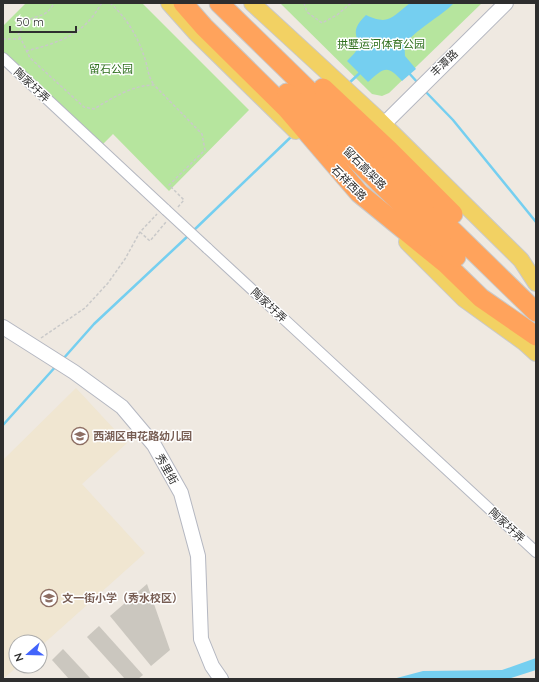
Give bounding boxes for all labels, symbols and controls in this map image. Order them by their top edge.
scale bar [10,8,76,34]
text: 50 m [16,14,44,29]
park label: 拱墅运河体育公园 [337,37,425,51]
street label: 丰潭路 [427,47,461,79]
park label: 留石公园 [89,62,133,76]
street label: 陶家圩弄 [11,65,53,105]
street label: 留石高架路 [341,144,389,192]
street label: 石祥西路 [328,162,370,204]
street label: 陶家圩弄 [248,285,290,325]
school or university icon: 西湖区申花路幼儿园 [70,426,90,446]
place label: 西湖区申花路幼儿园 [93,429,192,443]
street label: 秀里街 [153,451,181,487]
street label: 陶家圩弄 [486,505,528,545]
school or university icon: 文一街小学（秀水校区） [39,588,59,608]
place label: 文一街小学（秀水校区） [62,591,183,605]
north arrow [8,634,48,674]
text: N [11,651,27,664]

